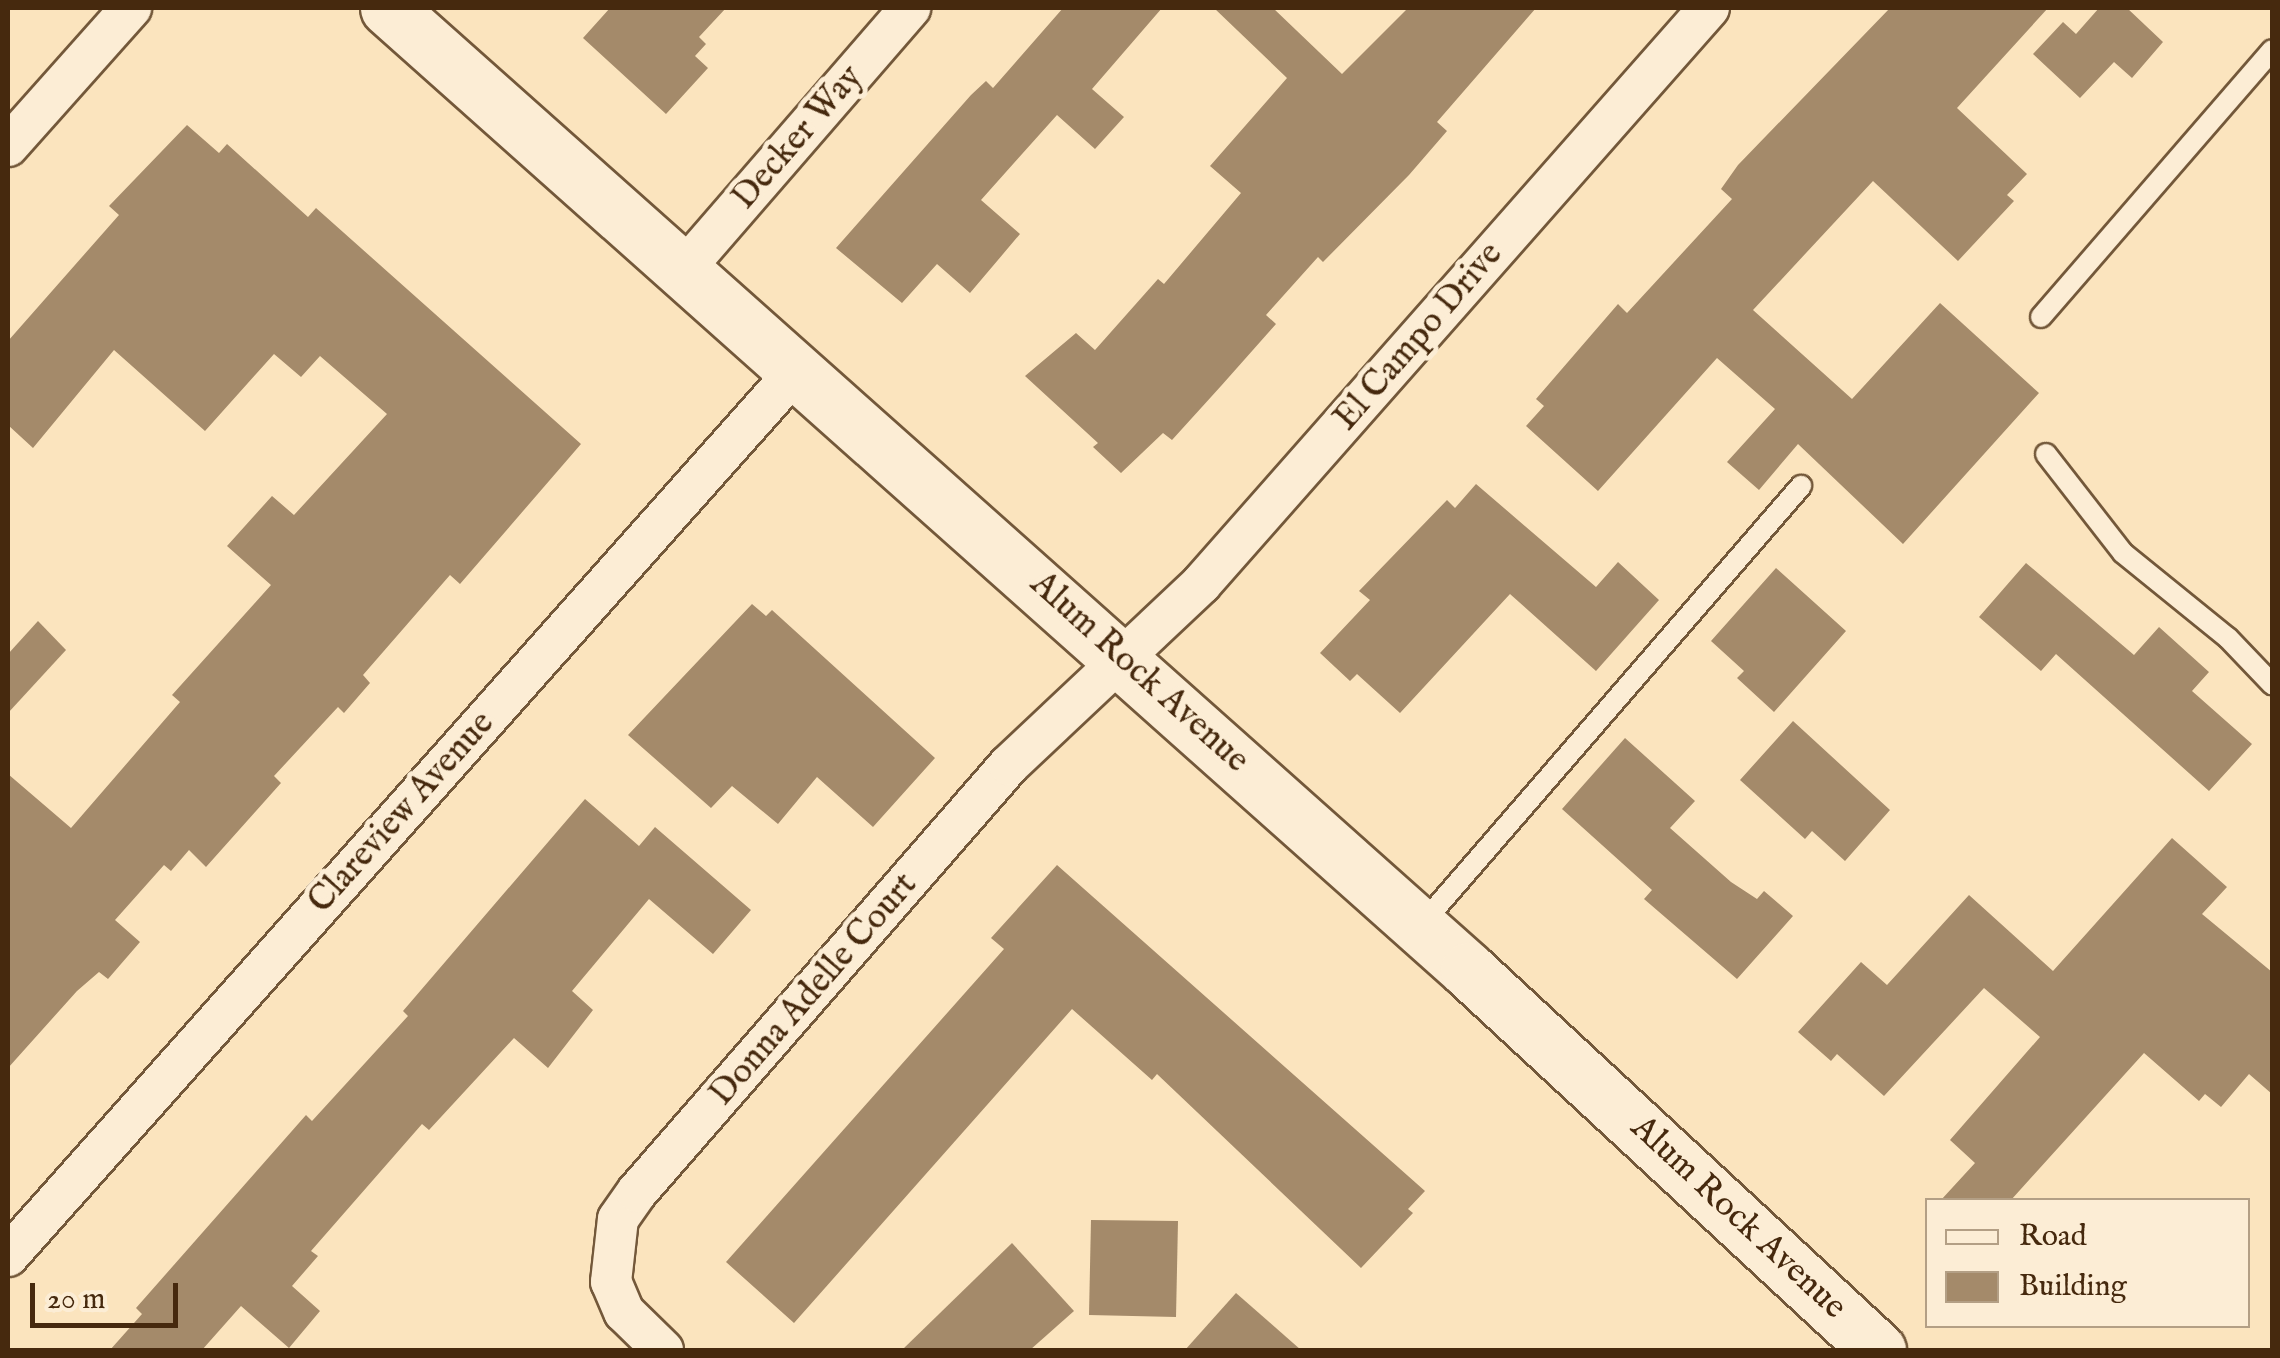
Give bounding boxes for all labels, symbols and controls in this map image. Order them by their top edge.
street label: Decker Way [724,57,872,219]
street label: El Campo Drive [1326,234,1512,440]
street label: Alum Rock Avenue [1021,564,1257,782]
street label: Clareview Avenue [300,703,504,923]
street label: Donna Adelle Court [701,865,927,1115]
street label: Alum Rock Avenue [1621,1107,1855,1329]
legend [1925,1198,2250,1328]
text: Road [2019,1218,2087,1256]
scale bar [35,1263,182,1325]
text: Building [2019,1268,2127,1306]
text: 20 m [47,1281,106,1319]

